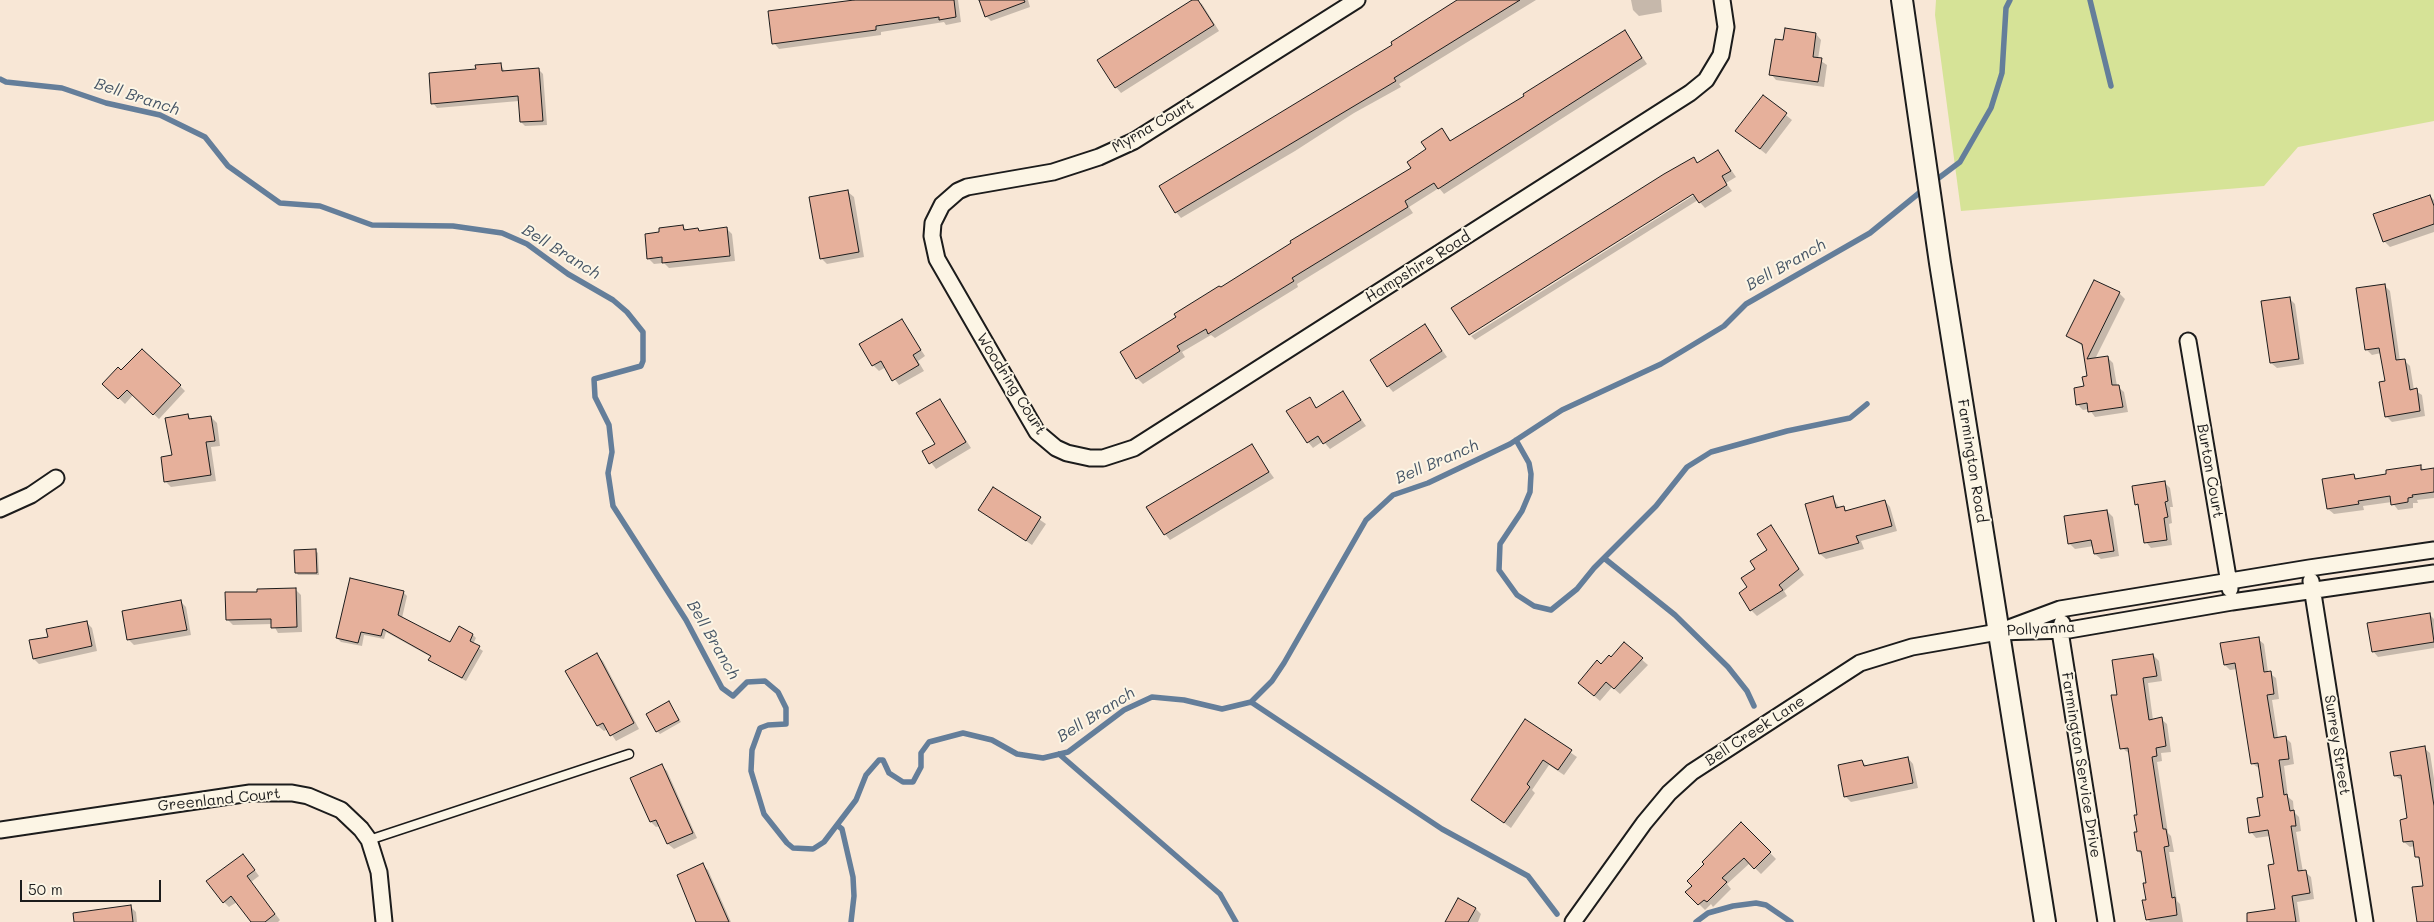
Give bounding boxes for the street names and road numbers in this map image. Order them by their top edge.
street label: Myrna Court [1109,95,1197,157]
street label: Hampshire Road [1362,227,1474,307]
street label: Woodring Court [973,330,1049,438]
street label: Farmington Road [1953,398,1991,524]
street label: Burton Court [2193,422,2227,520]
street label: Pollyanna [2006,618,2076,640]
street label: Farmington Service Drive [2057,671,2105,859]
street label: Bell Creek Lane [1702,692,1808,770]
street label: Surrey Street [2320,694,2354,796]
street label: Greenland Court [157,785,281,815]

